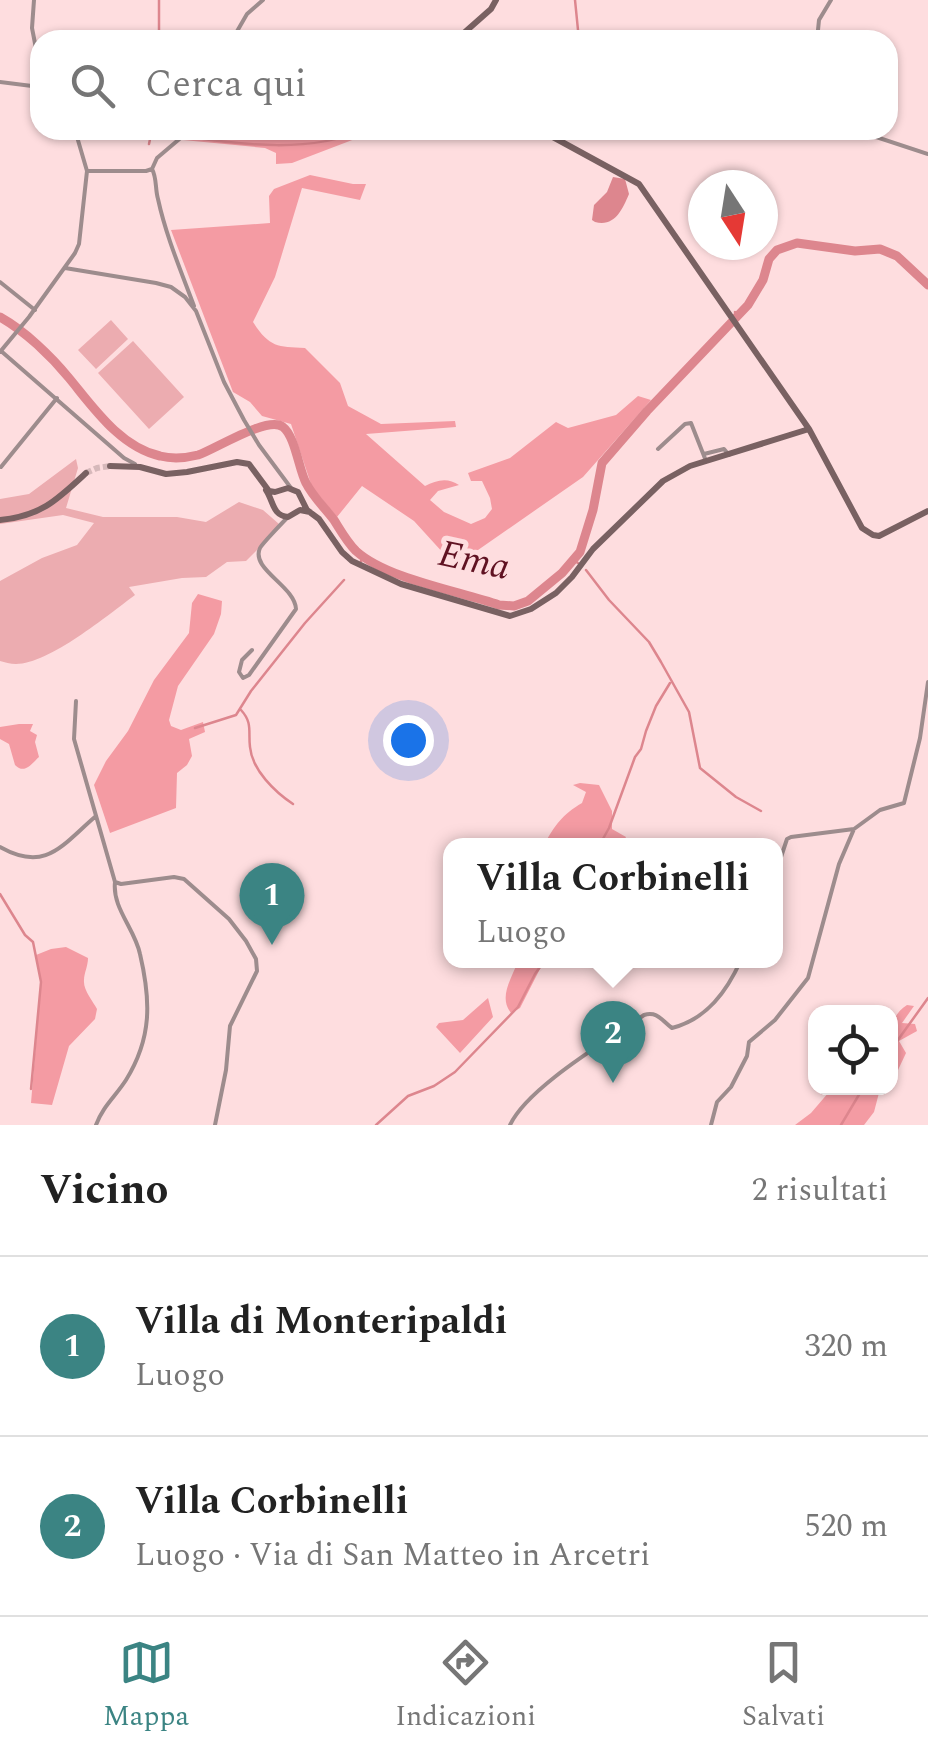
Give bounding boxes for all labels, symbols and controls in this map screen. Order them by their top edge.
search box [30,30,898,140]
text: Cerca qui [145,56,307,114]
icon: search [65,58,120,113]
north arrow [688,170,778,260]
water label: Ema [433,525,515,597]
your location [383,715,434,766]
popup [443,838,783,968]
text: Villa Corbinelli [476,850,750,908]
pin: 1 [240,862,304,945]
text: Luogo [476,908,566,957]
pin: 2 [580,1000,646,1083]
map controls [808,1005,898,1095]
button: locate [808,1005,898,1095]
text: Vicino [40,1159,169,1222]
text: 2 risultati [752,1166,888,1215]
text: Villa di Monteripaldi [135,1293,507,1351]
text: 1 [64,1322,81,1371]
text: 320 m [804,1322,888,1371]
text: Luogo [135,1351,225,1400]
text: Villa Corbinelli [135,1473,408,1531]
text: 2 [64,1502,81,1551]
text: 520 m [804,1502,888,1551]
text: Luogo · Via di San Matteo in Arcetri [135,1531,650,1580]
tab: Mappa [103,1635,189,1738]
tab: Indicazioni [395,1635,536,1738]
tab: Salvati [742,1635,825,1738]

